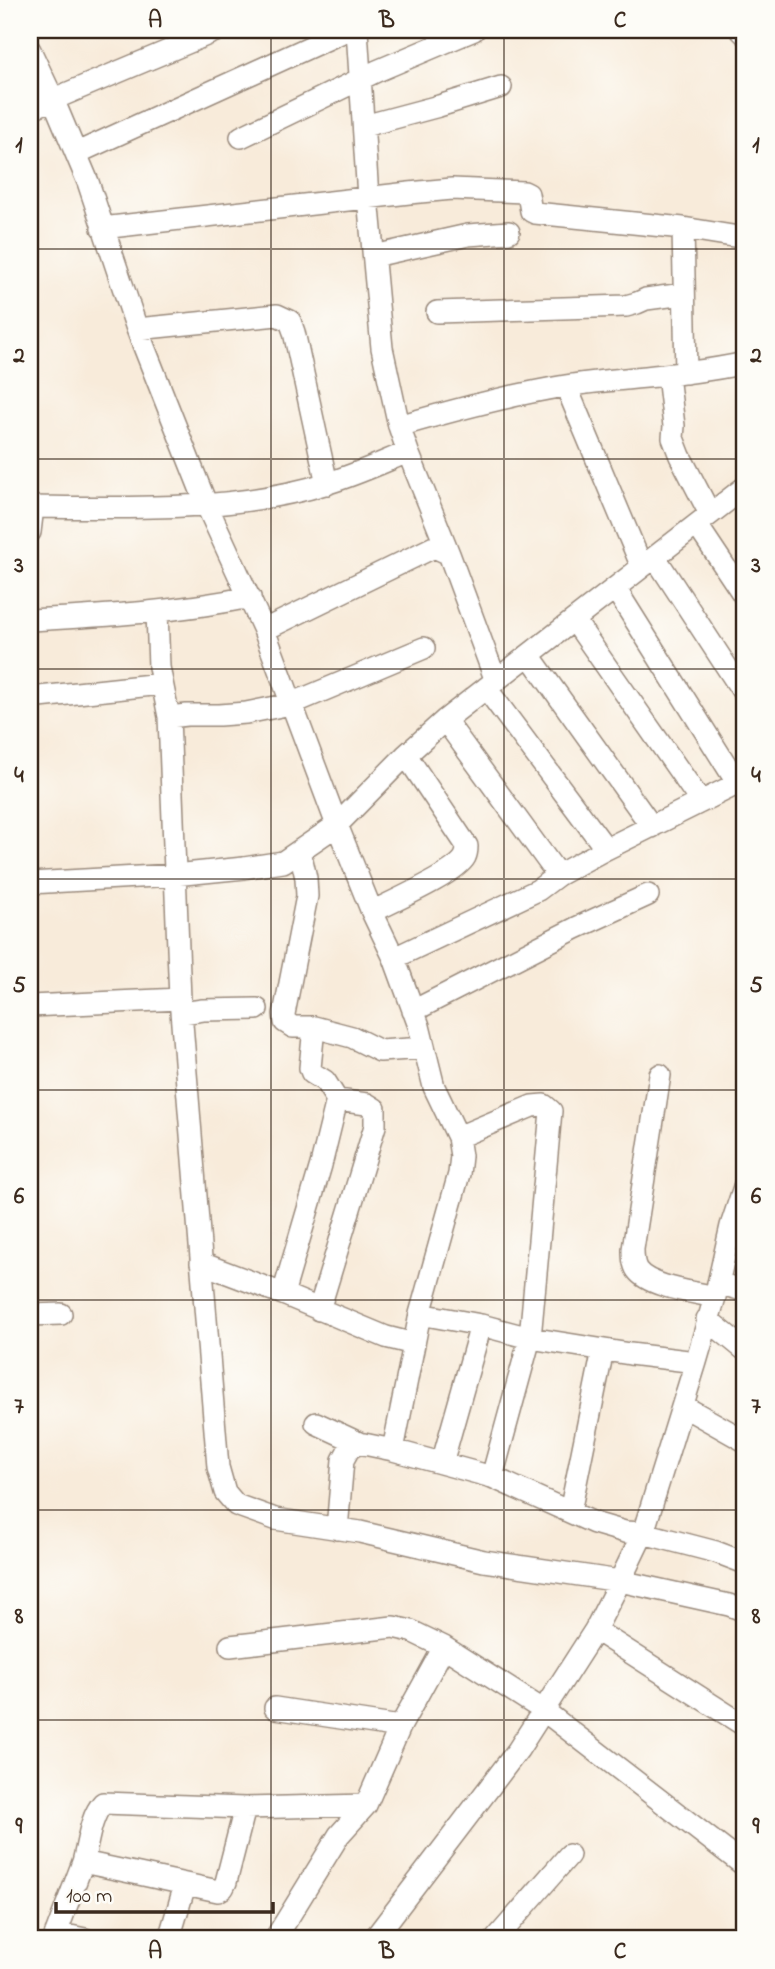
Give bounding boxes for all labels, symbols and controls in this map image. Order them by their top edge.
text: A [148,5,162,38]
text: B [378,5,395,38]
text: C [614,5,627,38]
text: 1 [15,130,23,163]
text: 1 [752,130,760,163]
text: 2 [12,340,25,373]
text: 2 [749,340,762,373]
text: 3 [13,550,24,583]
text: 3 [750,550,761,583]
text: 4 [14,760,24,793]
text: 4 [751,760,761,793]
text: 5 [12,970,26,1003]
text: 5 [749,970,763,1003]
text: 6 [14,1181,25,1214]
text: 6 [751,1181,762,1214]
text: 7 [14,1391,24,1424]
text: 7 [751,1391,761,1424]
text: 8 [14,1601,24,1634]
text: 8 [751,1601,761,1634]
text: 9 [15,1811,24,1844]
text: 9 [752,1811,761,1844]
scale bar [56,1871,273,1915]
text: 100 m [66,1882,112,1912]
text: A [148,1936,162,1969]
text: B [378,1936,395,1969]
text: C [614,1936,627,1969]

